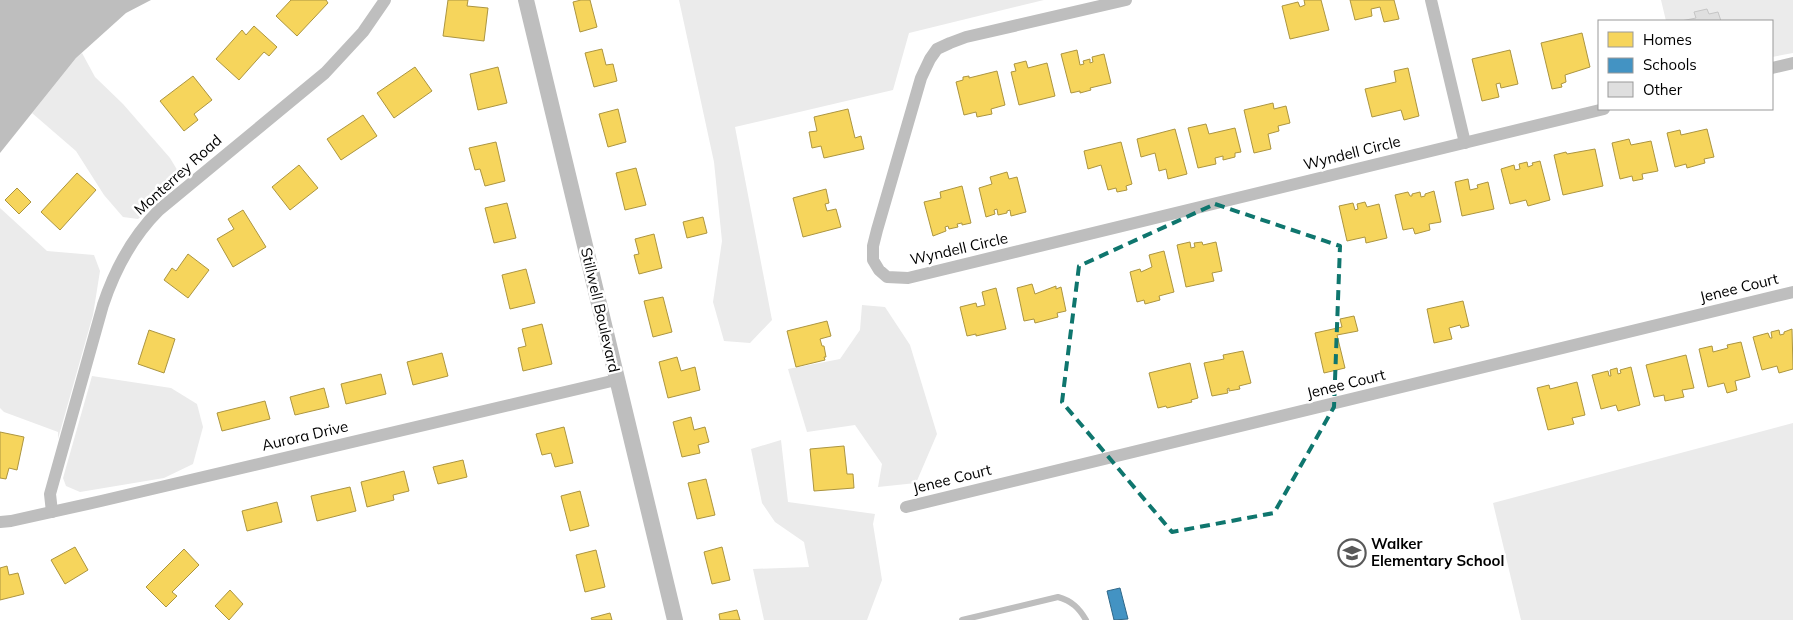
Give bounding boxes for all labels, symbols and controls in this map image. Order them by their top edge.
legend [1598,20,1773,110]
text: Homes [1643,30,1692,49]
text: Schools [1643,55,1697,74]
text: Other [1643,80,1683,99]
street label: Monterrey Road [130,130,225,219]
street label: Wyndell Circle [1301,131,1402,174]
street label: Wyndell Circle [908,228,1010,269]
street label: Stillwell Boulevard [577,246,624,374]
street label: Jenee Court [1698,269,1780,306]
street label: Jenee Court [1305,365,1387,402]
street label: Aurora Drive [260,416,350,455]
street label: Jenee Court [911,460,993,497]
place label: Walker Elementary School [1371,534,1504,570]
school or university icon: Walker Elementary School [1337,538,1367,568]

